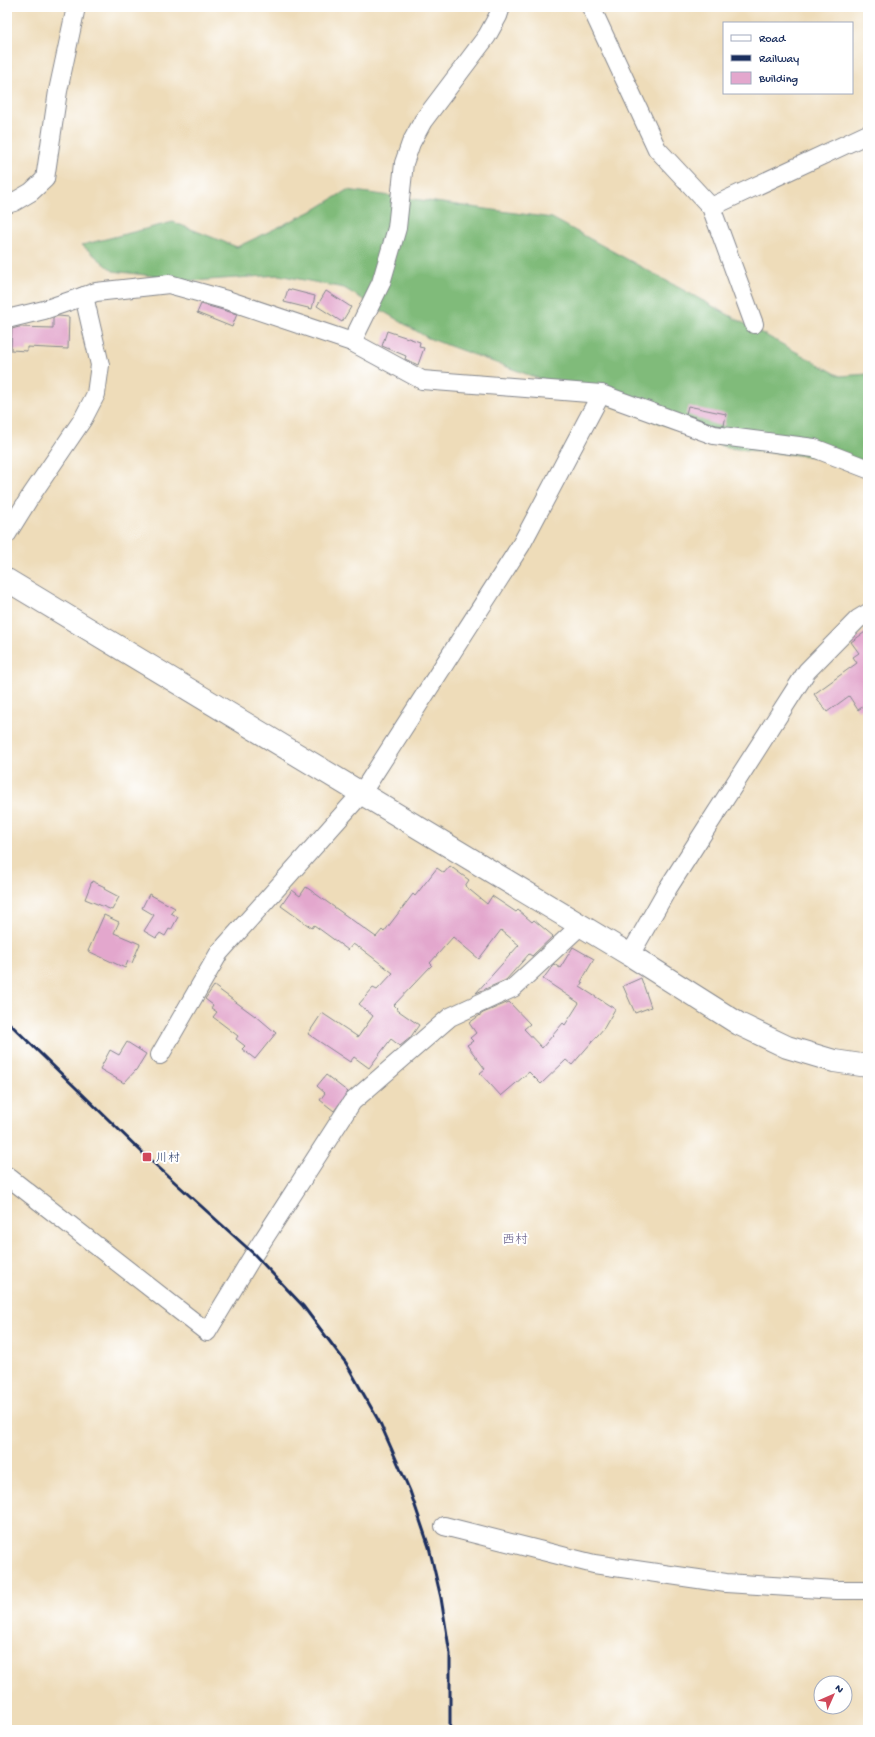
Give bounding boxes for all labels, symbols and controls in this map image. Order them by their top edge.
legend [723,22,853,94]
text: Road [759,33,786,47]
text: Railway [759,53,799,67]
text: Building [758,73,798,87]
marker: 川村 [141,1151,153,1163]
place label: 川村 [156,1152,180,1166]
district label: 西村 [502,1233,528,1248]
north arrow [813,1675,853,1715]
text: N [832,1683,845,1696]

